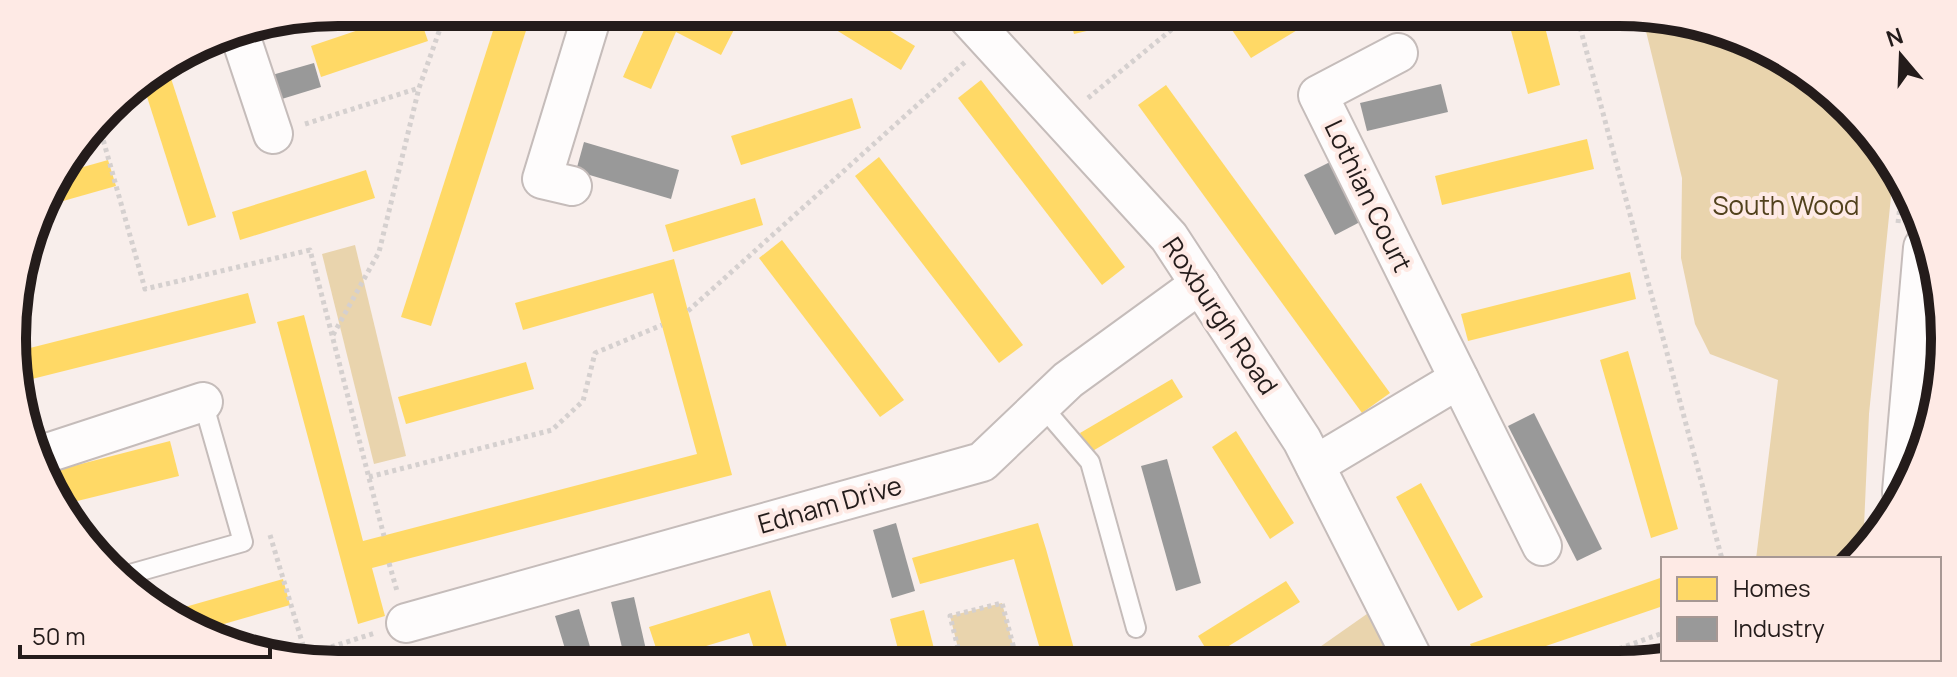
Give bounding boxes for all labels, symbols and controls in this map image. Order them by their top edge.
north arrow [1861,16,1941,96]
text: N [1882,20,1907,54]
street label: Lothian Court [1317,114,1421,278]
park label: South Wood [1713,187,1859,223]
street label: Roxburgh Road [1155,230,1287,401]
street label: Ednam Drive [754,466,906,542]
legend [1661,557,1941,661]
text: Homes [1733,571,1811,604]
scale bar [20,609,270,659]
text: Industry [1733,611,1825,644]
text: 50 m [32,619,86,652]

